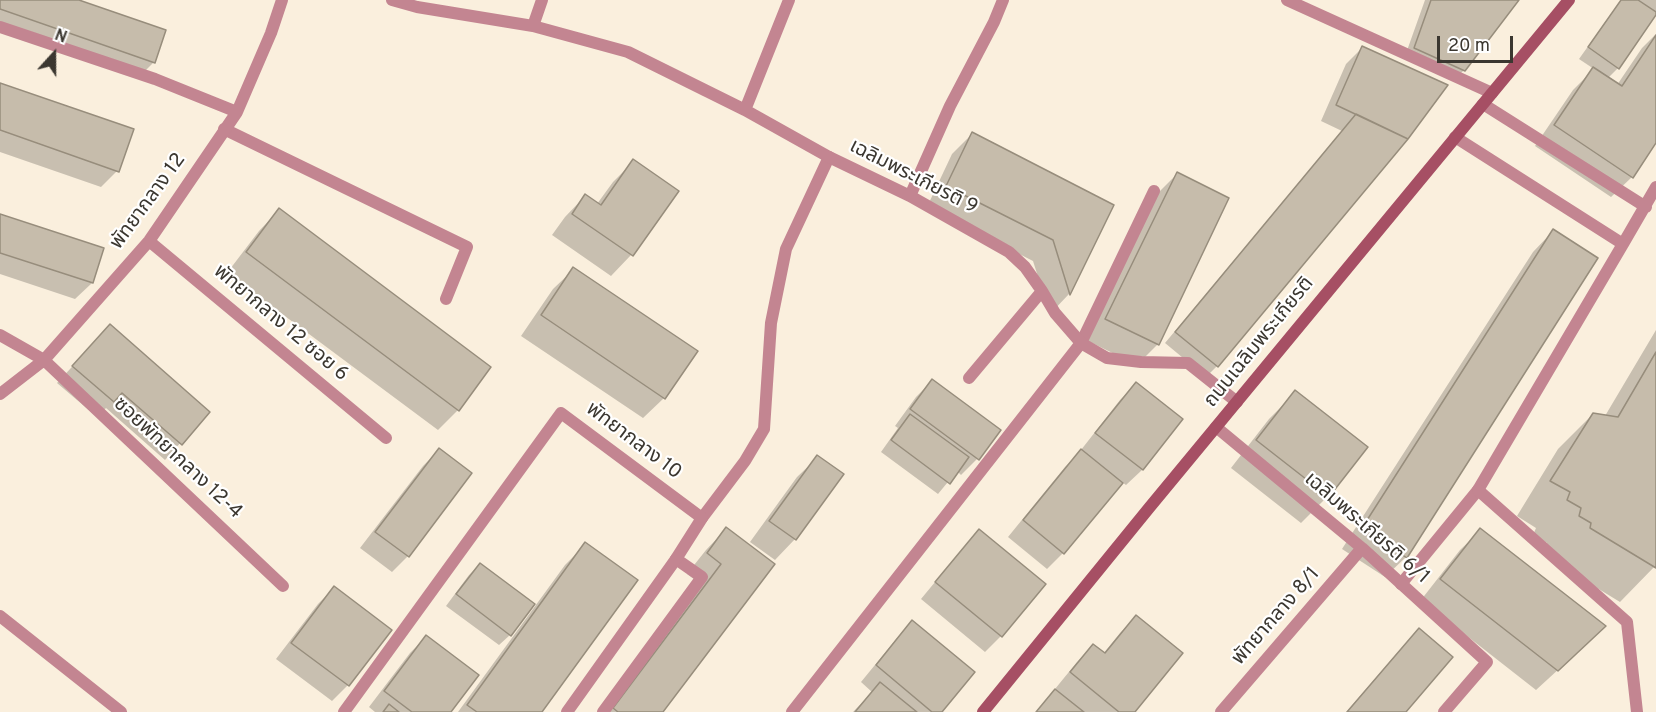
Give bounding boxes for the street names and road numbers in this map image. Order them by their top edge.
street label: เฉลิมพระเกียรติ 9 [845,135,981,221]
street label: พัทยากลาง 12 [106,149,192,255]
street label: พัทยากลาง 12 ซอย 6 [208,261,352,387]
street label: ถนนเฉลิมพระเกียรติ [1200,273,1320,413]
street label: ซอยพัทยากลาง 12-4 [108,393,246,525]
street label: พัทยากลาง 10 [581,398,685,486]
street label: เฉลิมพระเกียรติ 6/1 [1298,468,1434,590]
street label: พัทยากลาง 8/1 [1228,563,1326,671]

